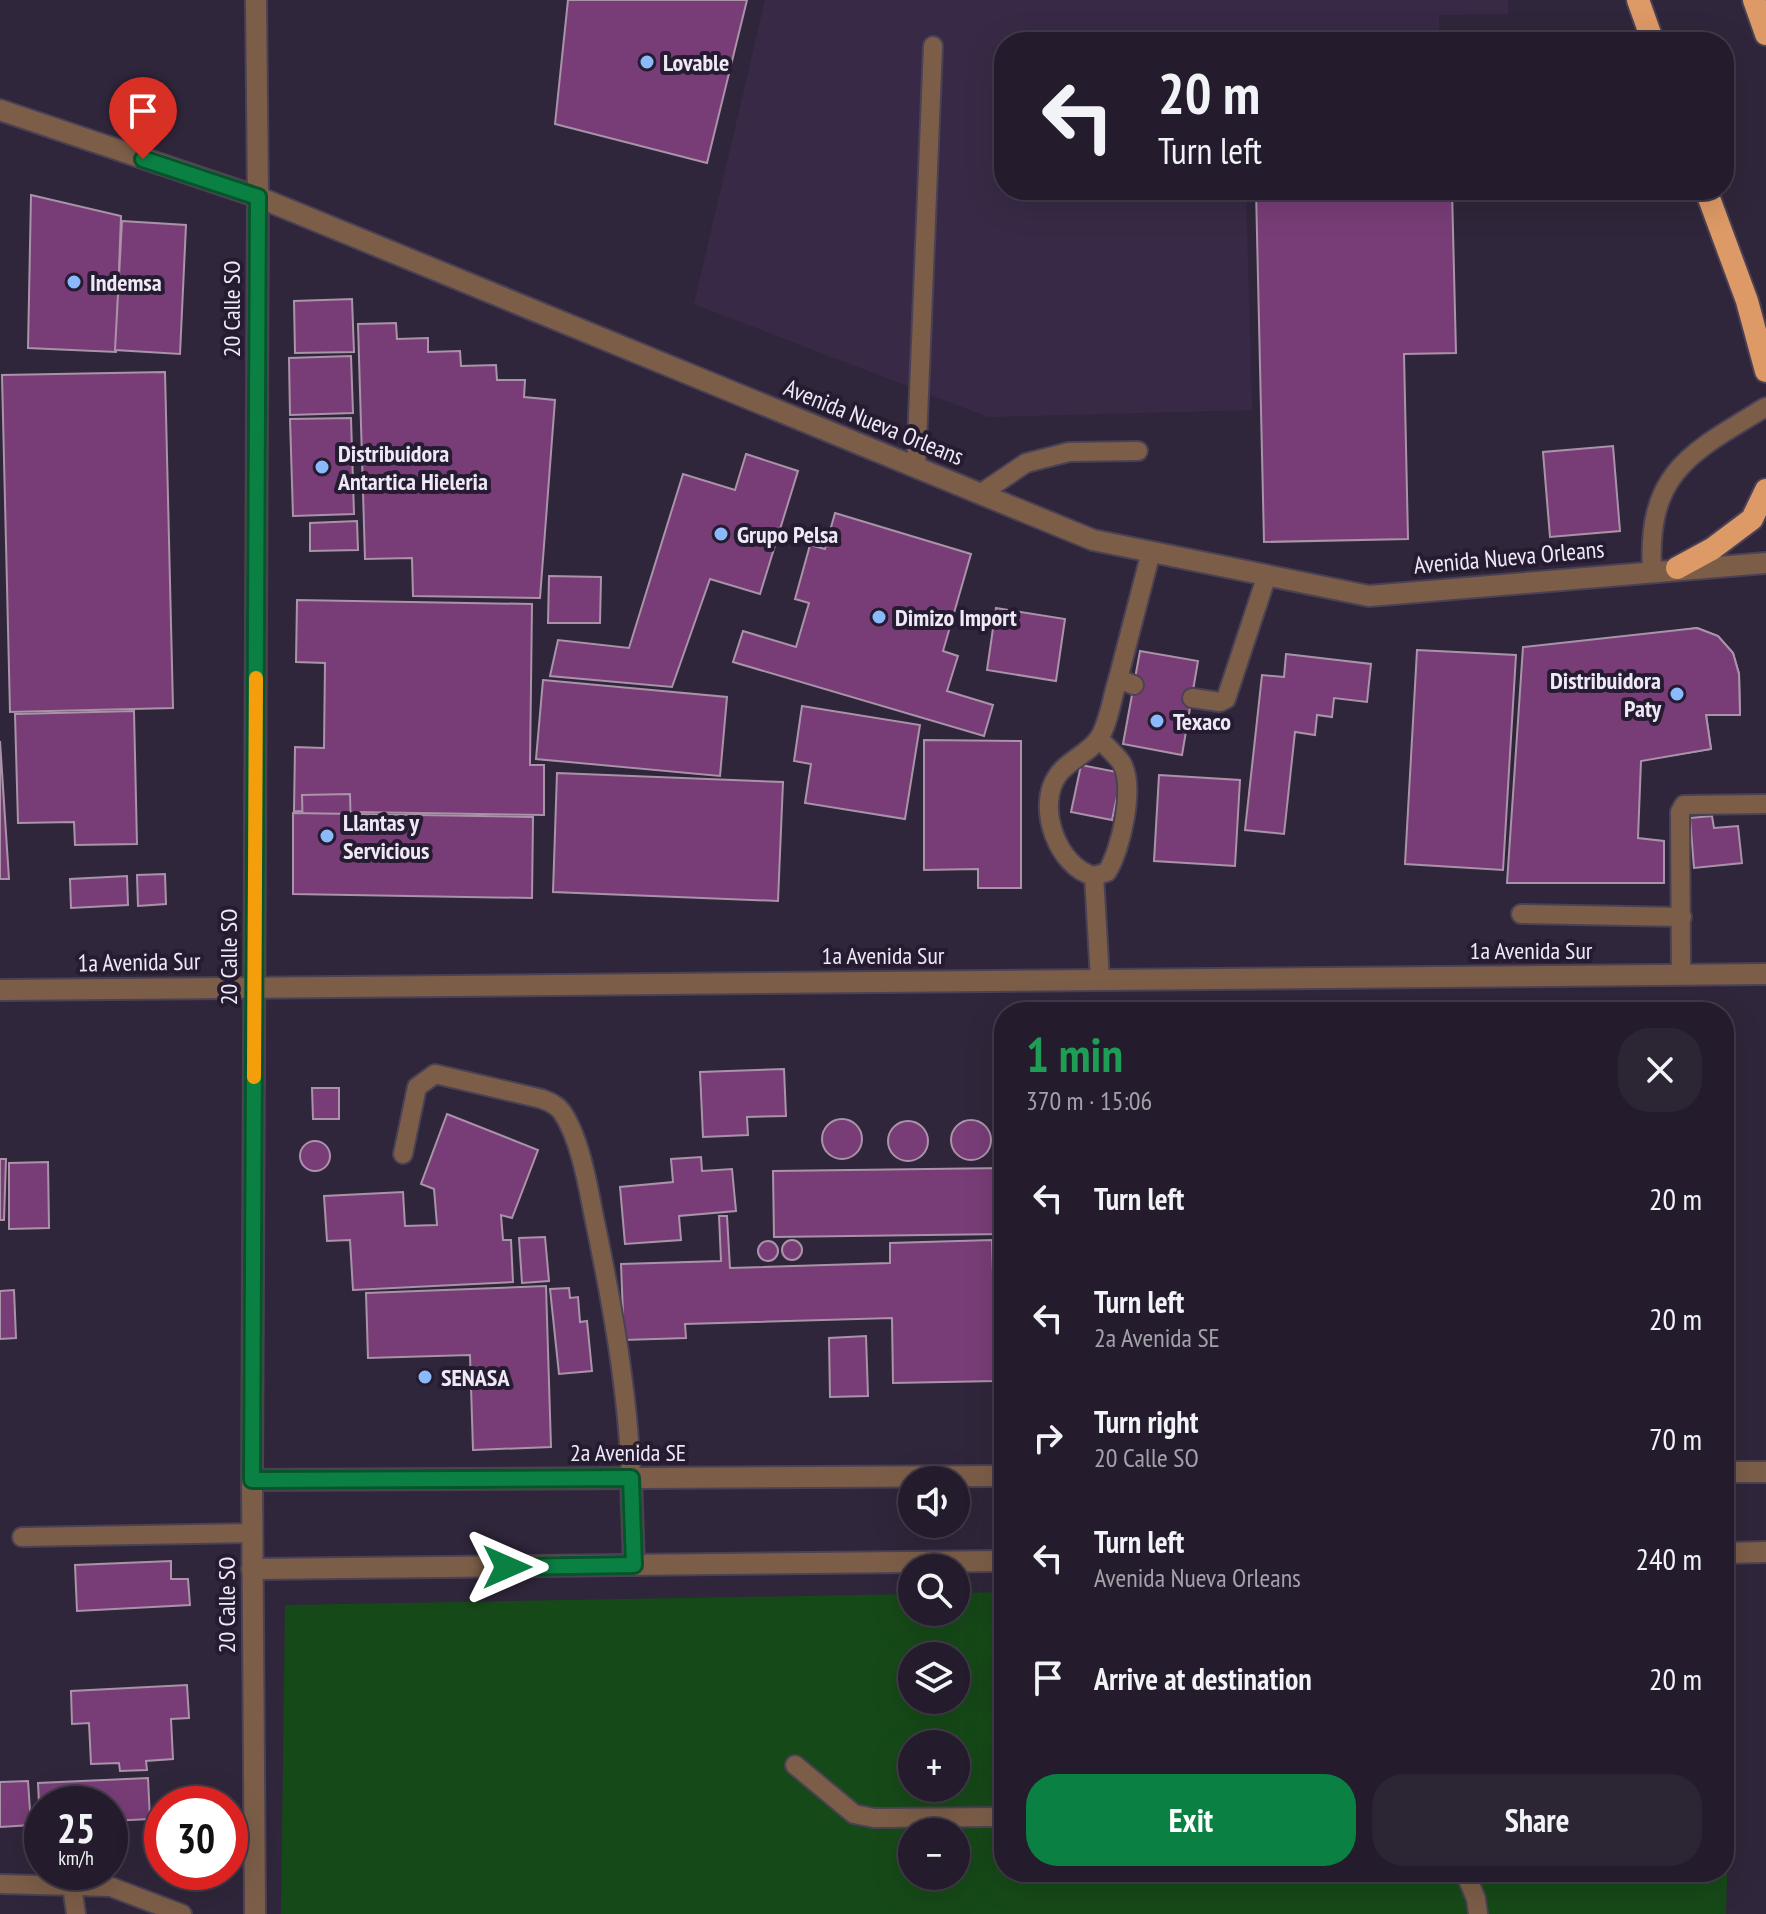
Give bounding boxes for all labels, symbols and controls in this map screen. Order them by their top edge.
place label: Lovable [663,47,729,78]
marker: Lovable [638,53,656,71]
text: 20 m [1158,57,1260,129]
icon: left [1026,64,1130,168]
pin [109,77,177,159]
icon: arrive [121,89,165,133]
text: Turn left [1158,127,1262,174]
street label: 20 Calle SO [216,261,247,357]
place label: Indemsa [90,267,162,298]
marker: Indemsa [65,273,83,291]
street label: Avenida Nueva Orleans [780,372,968,472]
place label: Distribuidora Antartica Hieleria [337,438,488,497]
marker: Distribuidora Antartica Hieleria [313,458,331,476]
place label: Grupo Pelsa [737,519,838,550]
marker: Grupo Pelsa [712,525,730,543]
street label: Avenida Nueva Orleans [1413,533,1605,581]
place label: Dimizo Import [895,602,1017,633]
marker: Dimizo Import [870,608,888,626]
place label: Distribuidora Paty [1550,665,1661,724]
marker: Distribuidora Paty [1668,685,1686,703]
place label: Texaco [1173,706,1231,737]
marker: Texaco [1148,712,1166,730]
place label: Llantas y Servicious [343,807,429,866]
marker: Llantas y Servicious [318,827,336,845]
street label: 20 Calle SO [213,909,244,1005]
street label: 1a Avenida Sur [1470,935,1593,966]
street label: 1a Avenida Sur [822,940,945,971]
street label: 1a Avenida Sur [77,945,201,979]
text: 1 min [1026,1023,1123,1085]
button: close [1618,1028,1702,1112]
text: 370 m · 15:06 [1026,1084,1152,1117]
icon: left [1026,1176,1070,1220]
text: Turn left [1094,1179,1184,1218]
text: 20 m [1649,1179,1702,1218]
text: Turn left [1094,1282,1184,1321]
icon: left [1026,1296,1070,1340]
text: 20 m [1649,1299,1702,1338]
text: 2a Avenida SE [1094,1321,1220,1354]
place label: SENASA [441,1362,510,1393]
marker: SENASA [416,1368,434,1386]
text: Turn right [1094,1402,1198,1441]
icon: right [1026,1416,1070,1460]
text: 70 m [1649,1419,1702,1458]
street label: 2a Avenida SE [570,1437,686,1468]
text: 20 Calle SO [1094,1441,1199,1474]
map controls [898,1466,970,1890]
button: sound [898,1466,970,1538]
text: Turn left [1094,1522,1184,1561]
position arrow [465,1525,549,1609]
icon: left [1026,1536,1070,1580]
text: 240 m [1636,1539,1702,1578]
button: search [898,1554,970,1626]
street label: 20 Calle SO [211,1557,242,1653]
text: Avenida Nueva Orleans [1094,1561,1301,1594]
button: layers [898,1642,970,1714]
icon: arrive [1026,1656,1070,1700]
text: Arrive at destination [1094,1659,1312,1698]
text: 20 m [1649,1659,1702,1698]
button: + [898,1730,970,1802]
button: Exit [1026,1774,1356,1866]
button: Share [1372,1774,1702,1866]
speed limit sign: 30 [144,1786,248,1890]
text: 25 [57,1802,95,1854]
button: − [898,1818,970,1890]
text: km/h [58,1845,94,1871]

